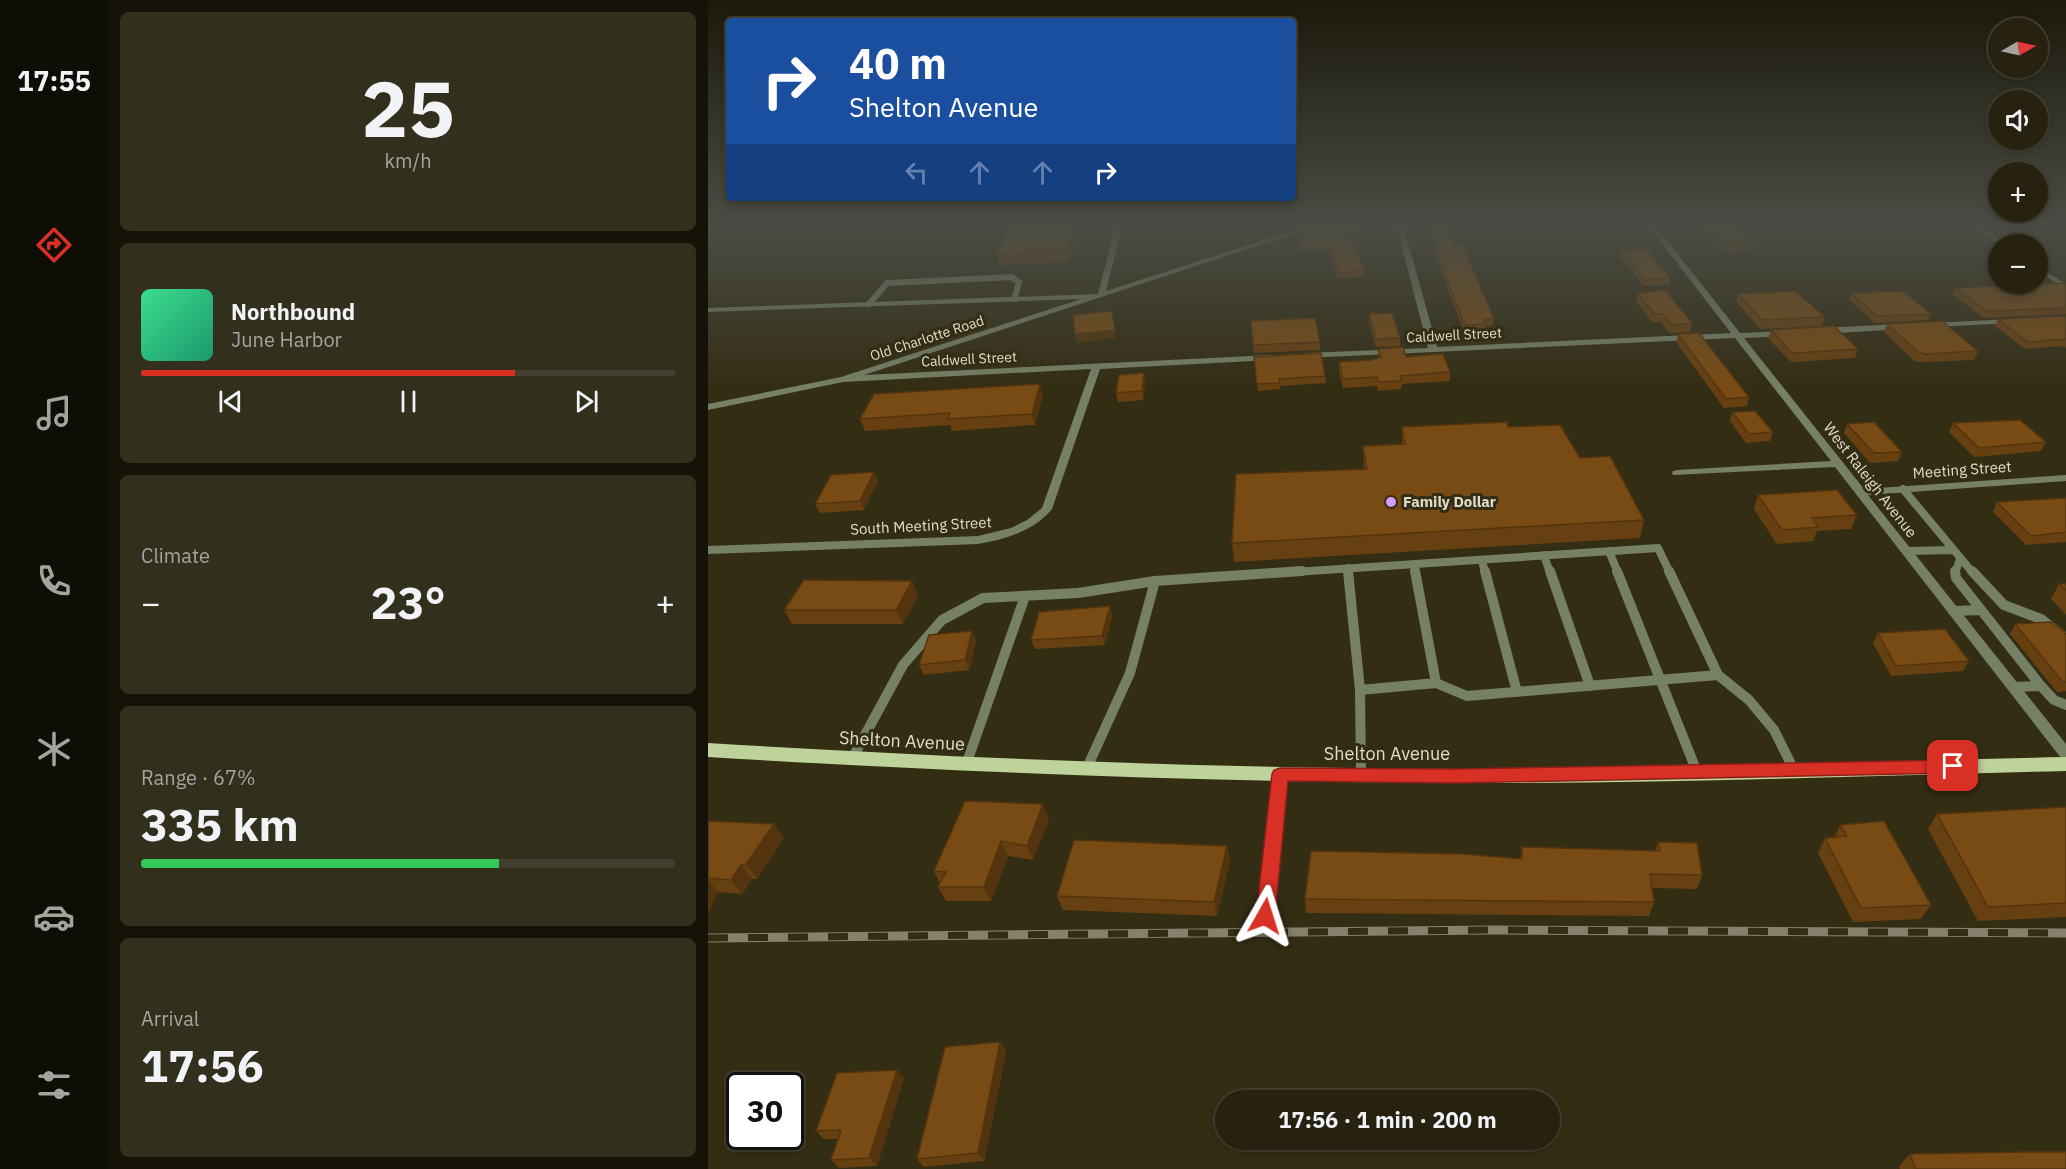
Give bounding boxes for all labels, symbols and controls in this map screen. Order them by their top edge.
north arrow [1988,18,2048,78]
map controls [1988,18,2048,294]
text: 40 m [849,36,947,91]
icon: right [750,42,828,120]
text: 25 [361,57,455,158]
text: 17:55 [17,63,91,98]
text: Shelton Avenue [849,89,1038,124]
button: sound [1988,90,2048,150]
text: km/h [384,147,432,174]
icon: left [900,156,933,189]
icon: ahead [963,156,996,189]
icon: ahead [1026,156,1059,189]
icon: right [1089,156,1122,189]
button: + [1988,162,2048,222]
icon: directions [33,224,75,266]
button: − [1988,234,2048,294]
text: Northbound [231,297,355,326]
street label: Old Charlotte Road [868,311,986,365]
street label: Caldwell Street [1406,324,1502,346]
text: June Harbor [231,326,342,353]
street label: Caldwell Street [921,348,1017,370]
icon: previous [214,385,247,418]
icon: pause [392,385,425,418]
icon: next [570,385,603,418]
icon: music [33,392,75,434]
street label: West Raleigh Avenue [1820,418,1921,541]
street label: Meeting Street [1912,457,2012,482]
place label: Family Dollar [1403,492,1496,511]
marker: Family Dollar [1384,495,1398,509]
street label: South Meeting Street [850,512,992,539]
text: Climate [141,542,210,569]
icon: phone [33,560,75,602]
text: 23° [370,573,446,631]
text: − [141,581,161,624]
text: + [655,581,675,624]
street label: Shelton Avenue [838,726,966,755]
icon: climate [33,728,75,770]
pin [1927,740,1978,791]
street label: Shelton Avenue [1324,742,1450,765]
icon: arrive [1936,749,1969,782]
text: Range · 67% [141,764,256,791]
text: 335 km [141,795,299,853]
position arrow [1233,884,1297,948]
icon: car [33,896,75,938]
text: Arrival [141,1005,199,1032]
text: 17:56 [141,1036,264,1094]
icon: filters [33,1064,75,1106]
speed limit sign: 30 [726,1072,804,1150]
text: 17:56 · 1 min · 200 m [1278,1105,1497,1134]

